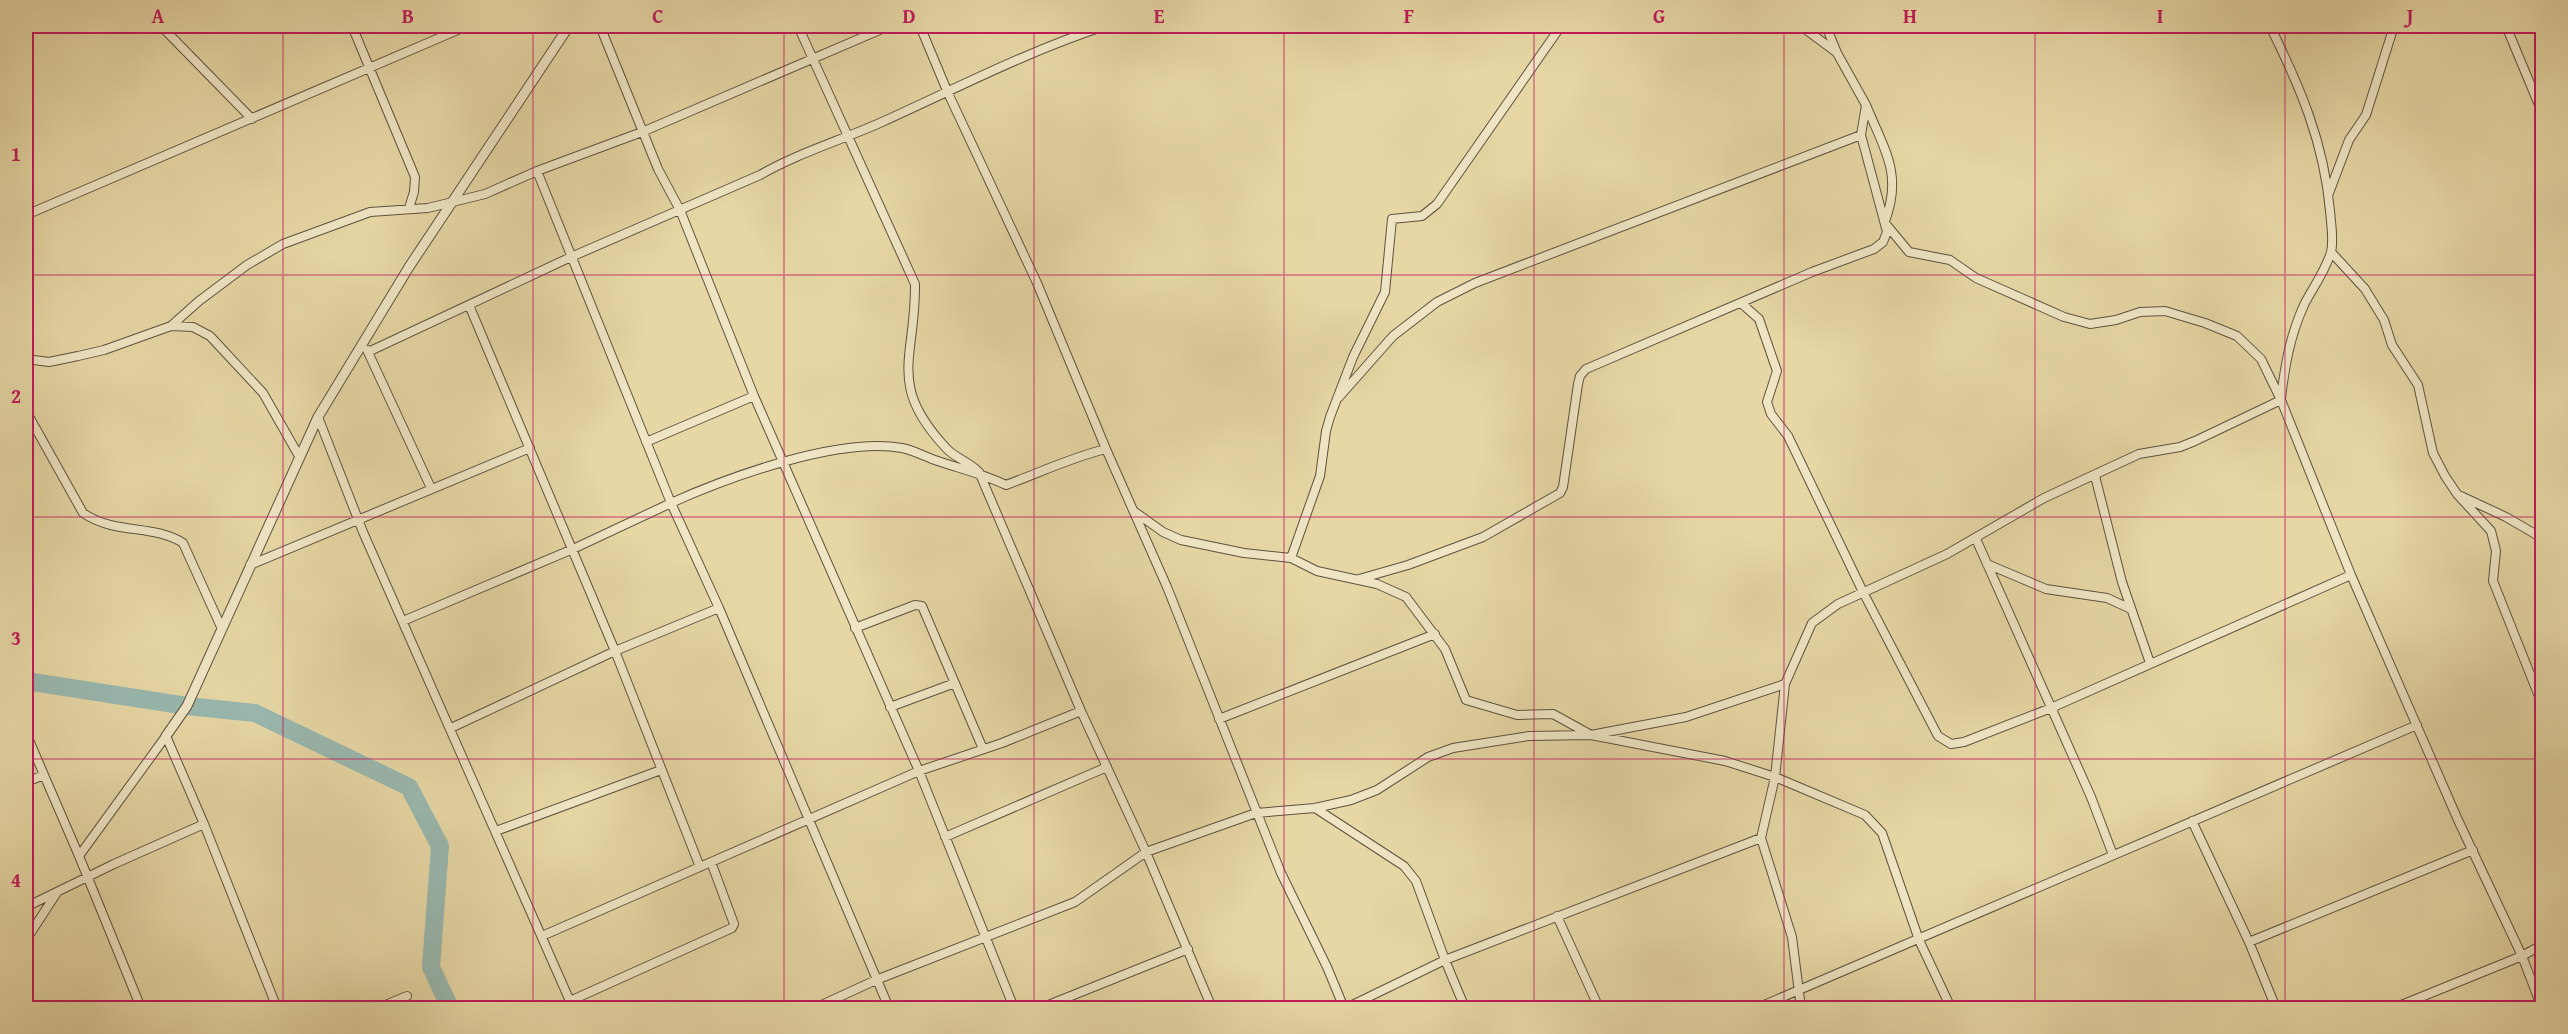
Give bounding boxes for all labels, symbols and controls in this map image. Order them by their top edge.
text: A [152,1,165,30]
text: B [402,1,414,30]
text: C [652,1,664,30]
text: D [902,1,916,30]
text: E [1154,1,1165,30]
text: F [1404,1,1414,30]
text: G [1653,1,1665,30]
text: H [1903,1,1917,30]
text: I [2157,1,2163,30]
text: J [2404,1,2414,30]
text: 1 [11,139,21,168]
text: 2 [11,381,21,410]
text: 3 [11,623,21,652]
text: 4 [11,865,21,894]

